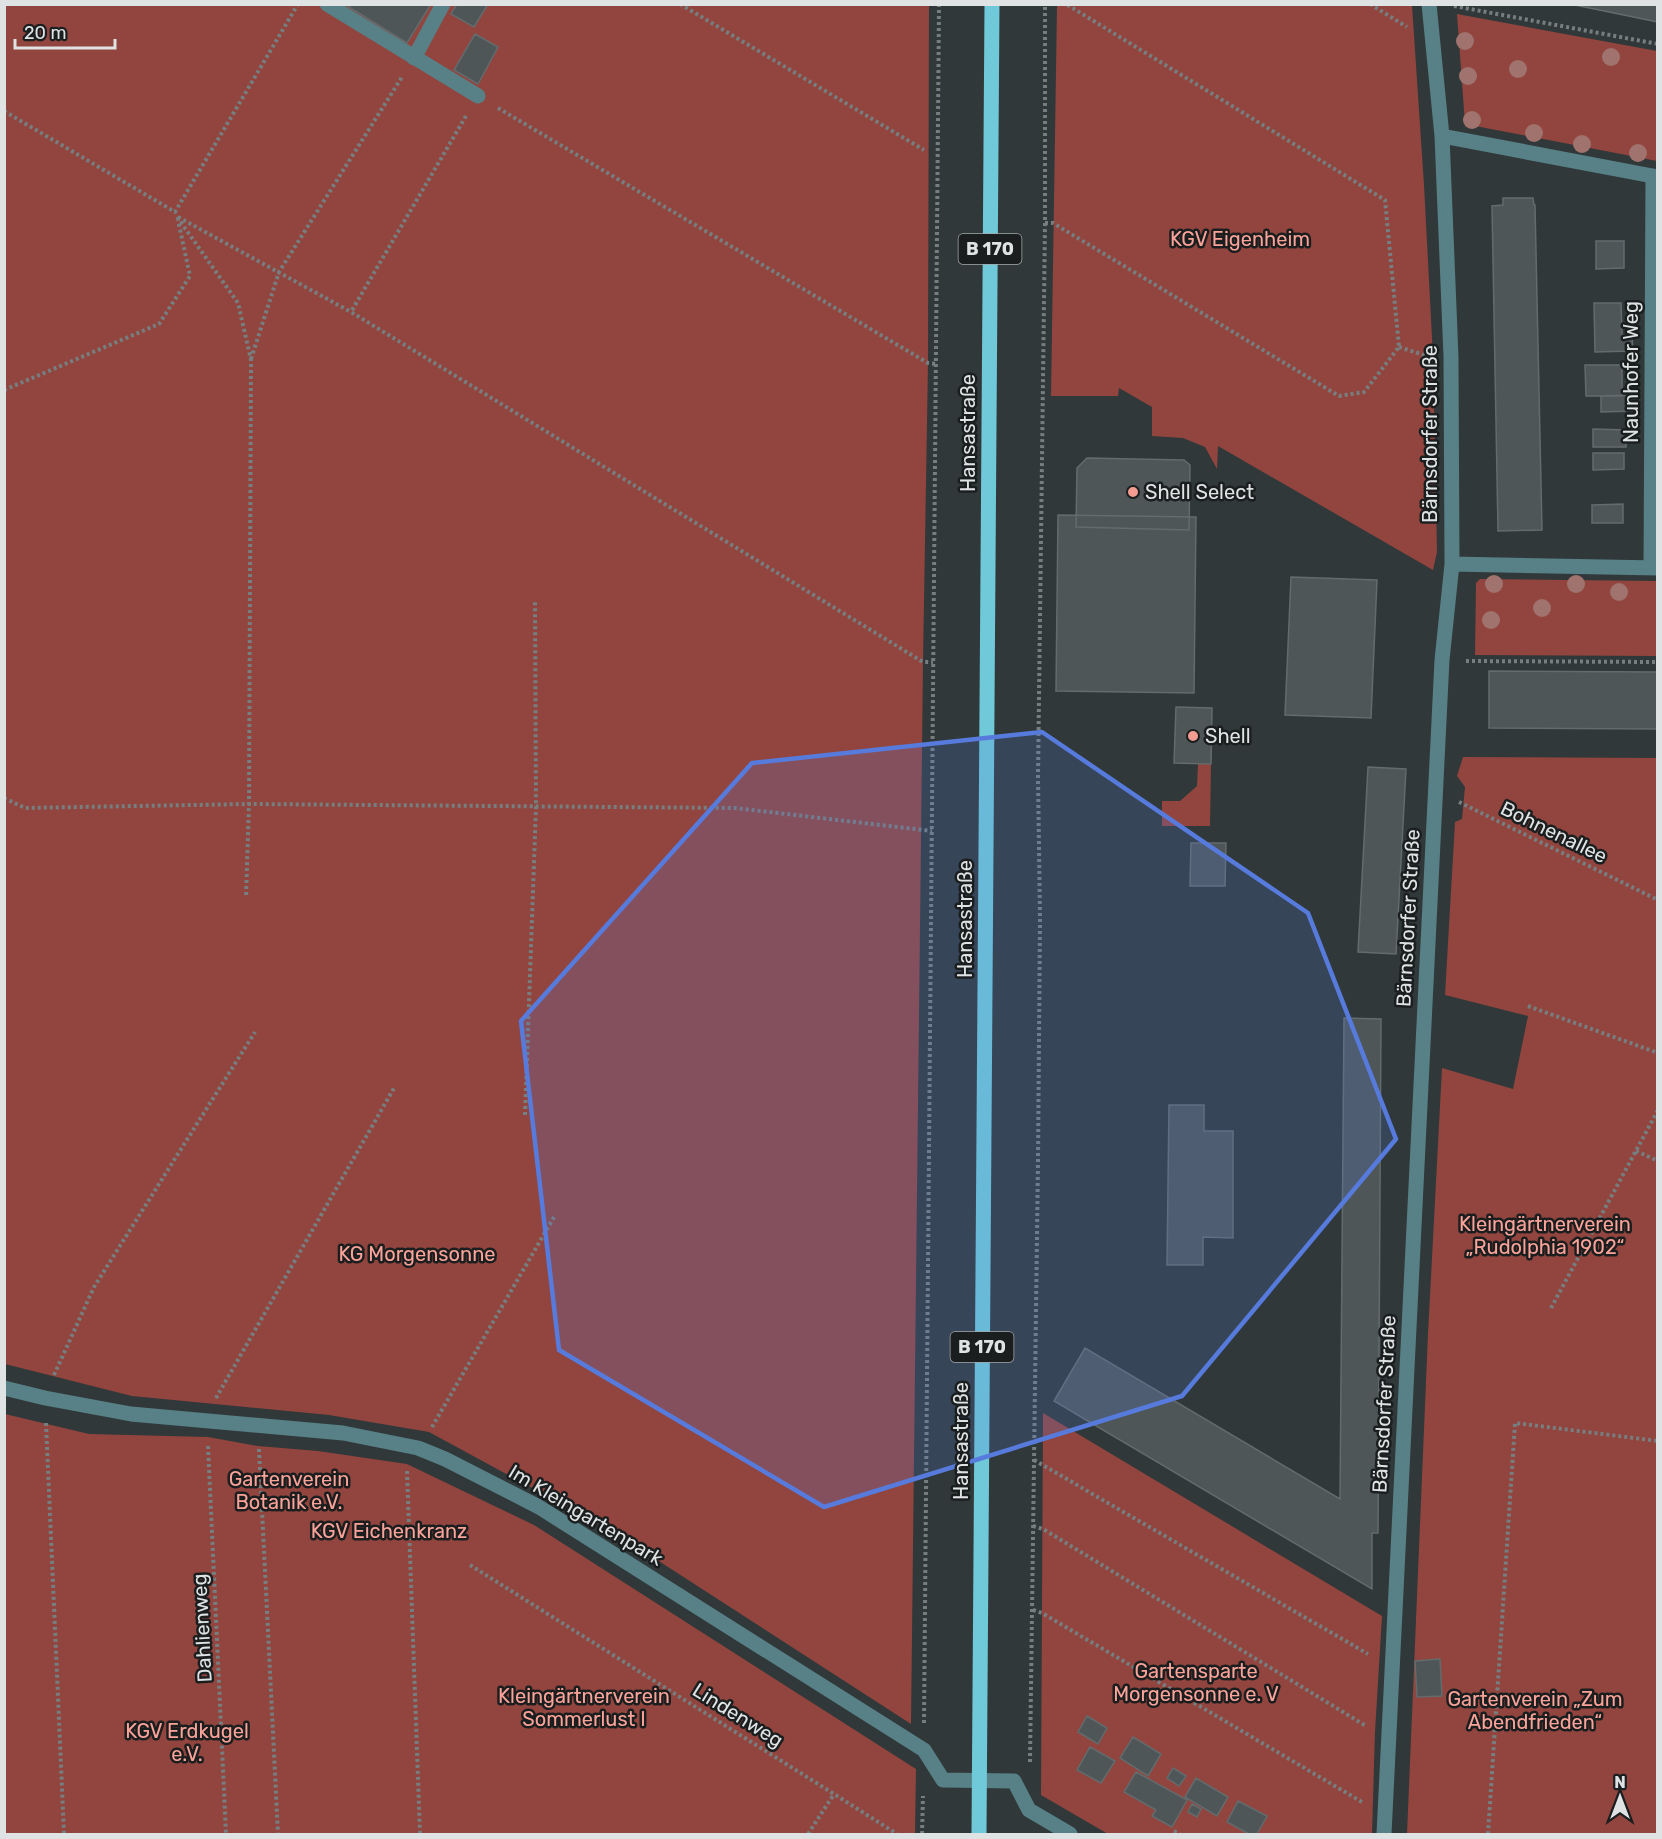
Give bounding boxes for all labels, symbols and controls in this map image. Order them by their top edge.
scale bar [15,12,116,50]
text: 20 m [24,22,66,44]
park label: KGV Eigenheim [1170,227,1310,251]
road number: B 170 [958,234,1022,264]
street label: Naunhofer Weg [1619,301,1643,443]
street label: Bärnsdorfer Straße [1418,345,1442,523]
street label: Hansastraße [956,374,980,492]
place label: Shell Select [1145,480,1254,504]
marker: Shell Select [1126,485,1140,499]
place label: Shell [1205,724,1251,748]
marker: Shell [1186,729,1200,743]
street label: Bohnenallee [1497,796,1611,868]
street label: Bärnsdorfer Straße [1391,829,1425,1007]
street label: Hansastraße [953,860,977,978]
park label: Kleingärtnerverein „Rudolphia 1902“ [1459,1212,1631,1259]
park label: KG Morgensonne [339,1242,495,1266]
street label: Bärnsdorfer Straße [1367,1315,1401,1493]
road number: B 170 [950,1332,1014,1362]
street label: Hansastraße [949,1382,973,1500]
street label: Im Kleingartenpark [504,1459,668,1571]
park label: Gartenverein Botanik e.V. [229,1467,349,1514]
park label: KGV Eichenkranz [311,1519,467,1543]
street label: Dahlienweg [187,1573,217,1683]
park label: Gartensparte Morgensonne e. V [1113,1659,1279,1706]
street label: Lindenweg [688,1678,788,1752]
park label: Kleingärtnerverein Sommerlust I [498,1684,670,1731]
park label: Gartenverein „Zum Abendfrieden“ [1447,1687,1623,1734]
park label: KGV Erdkugel e.V. [125,1719,249,1766]
north arrow [1590,1767,1650,1827]
text: N [1614,1773,1626,1792]

